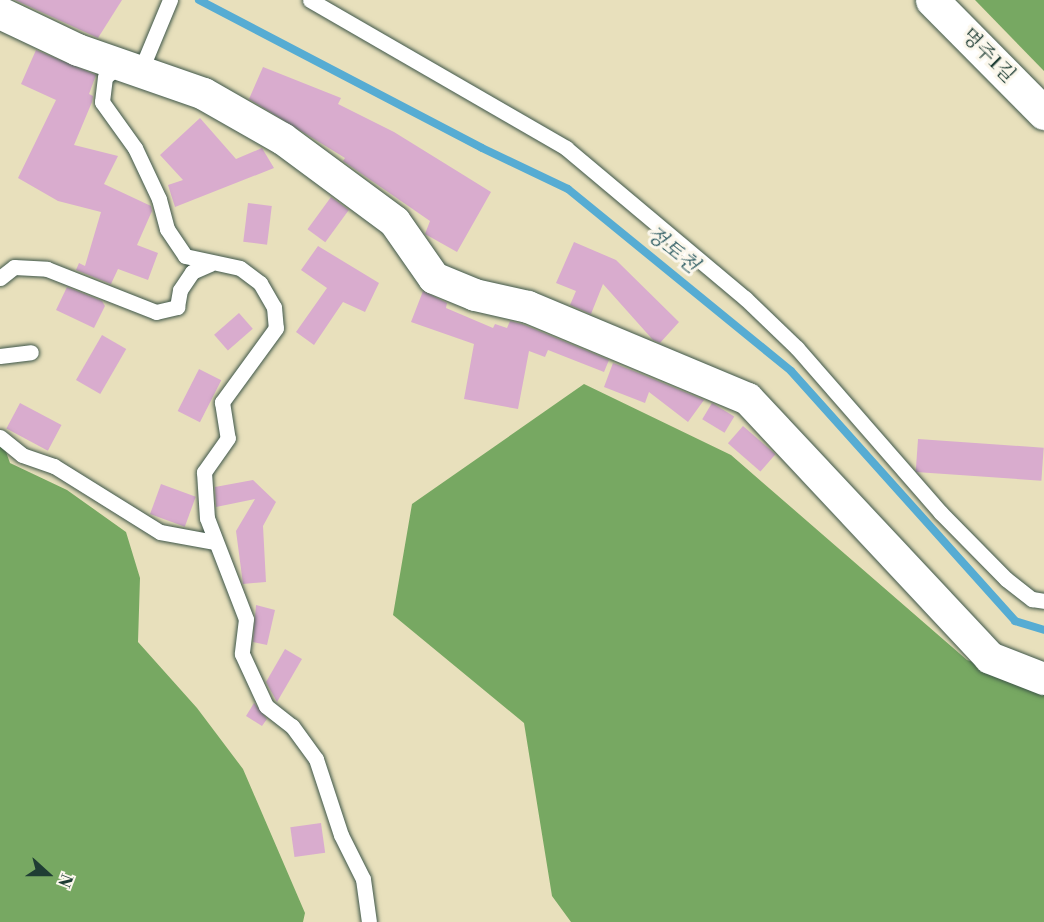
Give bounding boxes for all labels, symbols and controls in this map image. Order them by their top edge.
street label: 명주1길 [956,24,1020,88]
water label: 정토천 [640,221,704,279]
north arrow [18,844,78,904]
text: N [53,871,76,890]

